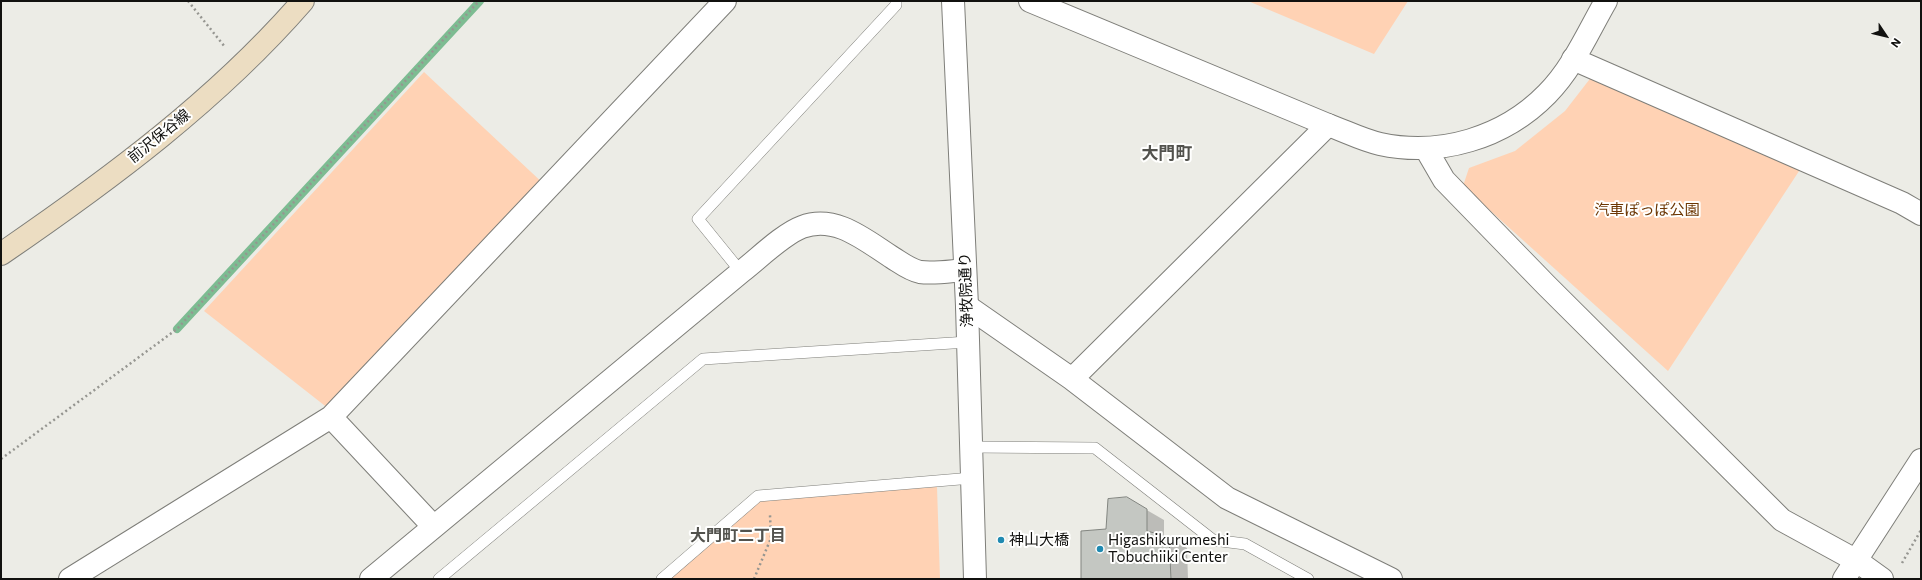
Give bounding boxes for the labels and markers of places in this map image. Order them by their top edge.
place label: 神山大橋 [1009,531,1069,549]
place label: Higashikurumeshi Tobuchiiki Center [1108,531,1229,566]
marker: 神山大橋 [996,535,1006,545]
marker: Higashikurumeshi Tobuchiiki Center [1095,544,1105,554]

